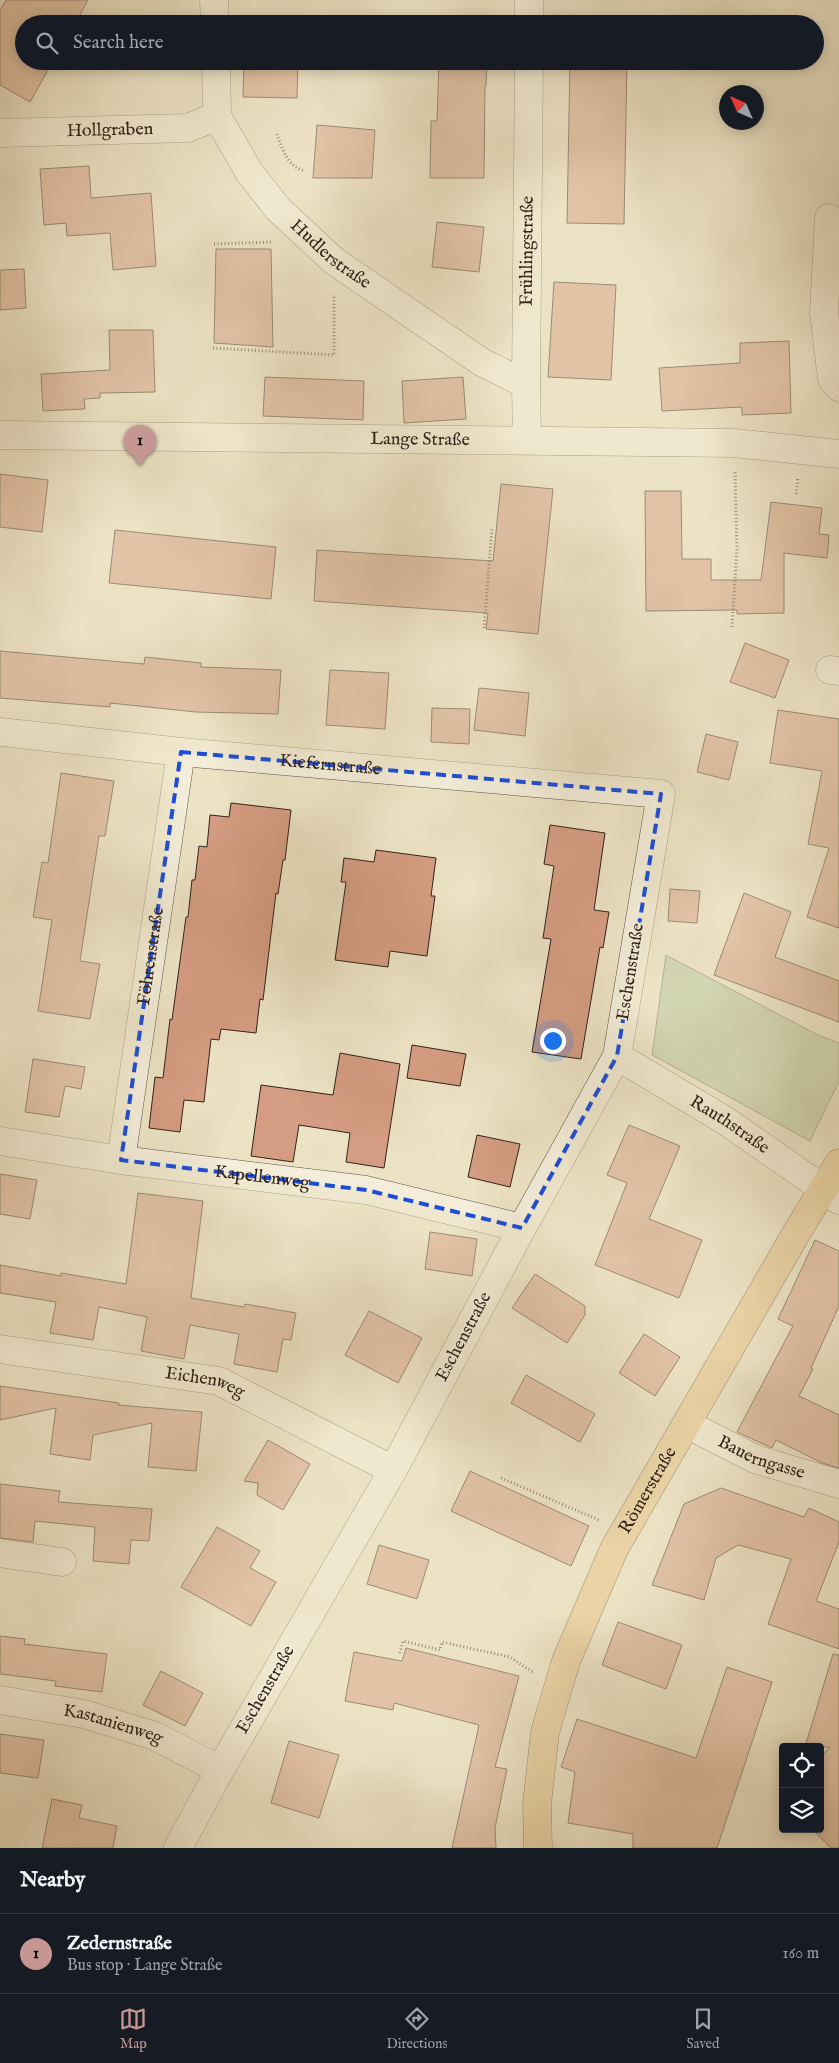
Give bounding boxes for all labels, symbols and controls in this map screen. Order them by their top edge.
search box [15,15,824,70]
icon: search [33,29,61,57]
text: Search here [73,31,164,55]
north arrow [719,85,764,130]
street label: Hollgraben [66,117,154,143]
street label: Frühlingstraße [515,196,539,306]
street label: Hudlerstraße [285,214,375,294]
pin: 1 [124,425,156,466]
street label: Lange Straße [370,428,470,452]
street label: Kiefernstraße [279,749,382,781]
street label: Föhrenstraße [132,905,170,1007]
street label: Eschenstraße [612,922,650,1022]
your location [540,1028,566,1054]
street label: Rauthstraße [685,1090,774,1159]
street label: Kapellenweg [213,1160,312,1195]
street label: Eschenstraße [431,1288,497,1386]
street label: Eichenweg [164,1362,249,1404]
street label: Bauerngasse [714,1430,808,1485]
street label: Römerstraße [614,1443,682,1538]
street label: Eschenstraße [231,1642,301,1738]
street label: Kastanienweg [62,1699,168,1750]
map controls [779,1743,824,1833]
button: locate [779,1743,824,1788]
button: layers [779,1788,824,1833]
text: Nearby [20,1867,85,1894]
text: Zedernstraße [67,1932,172,1956]
text: 1 [33,1944,39,1964]
text: 160 m [783,1944,819,1964]
text: Bus stop · Lange Straße [67,1956,222,1976]
tab: Map [119,2005,147,2053]
tab: Directions [386,2005,447,2053]
tab: Saved [686,2005,719,2053]

